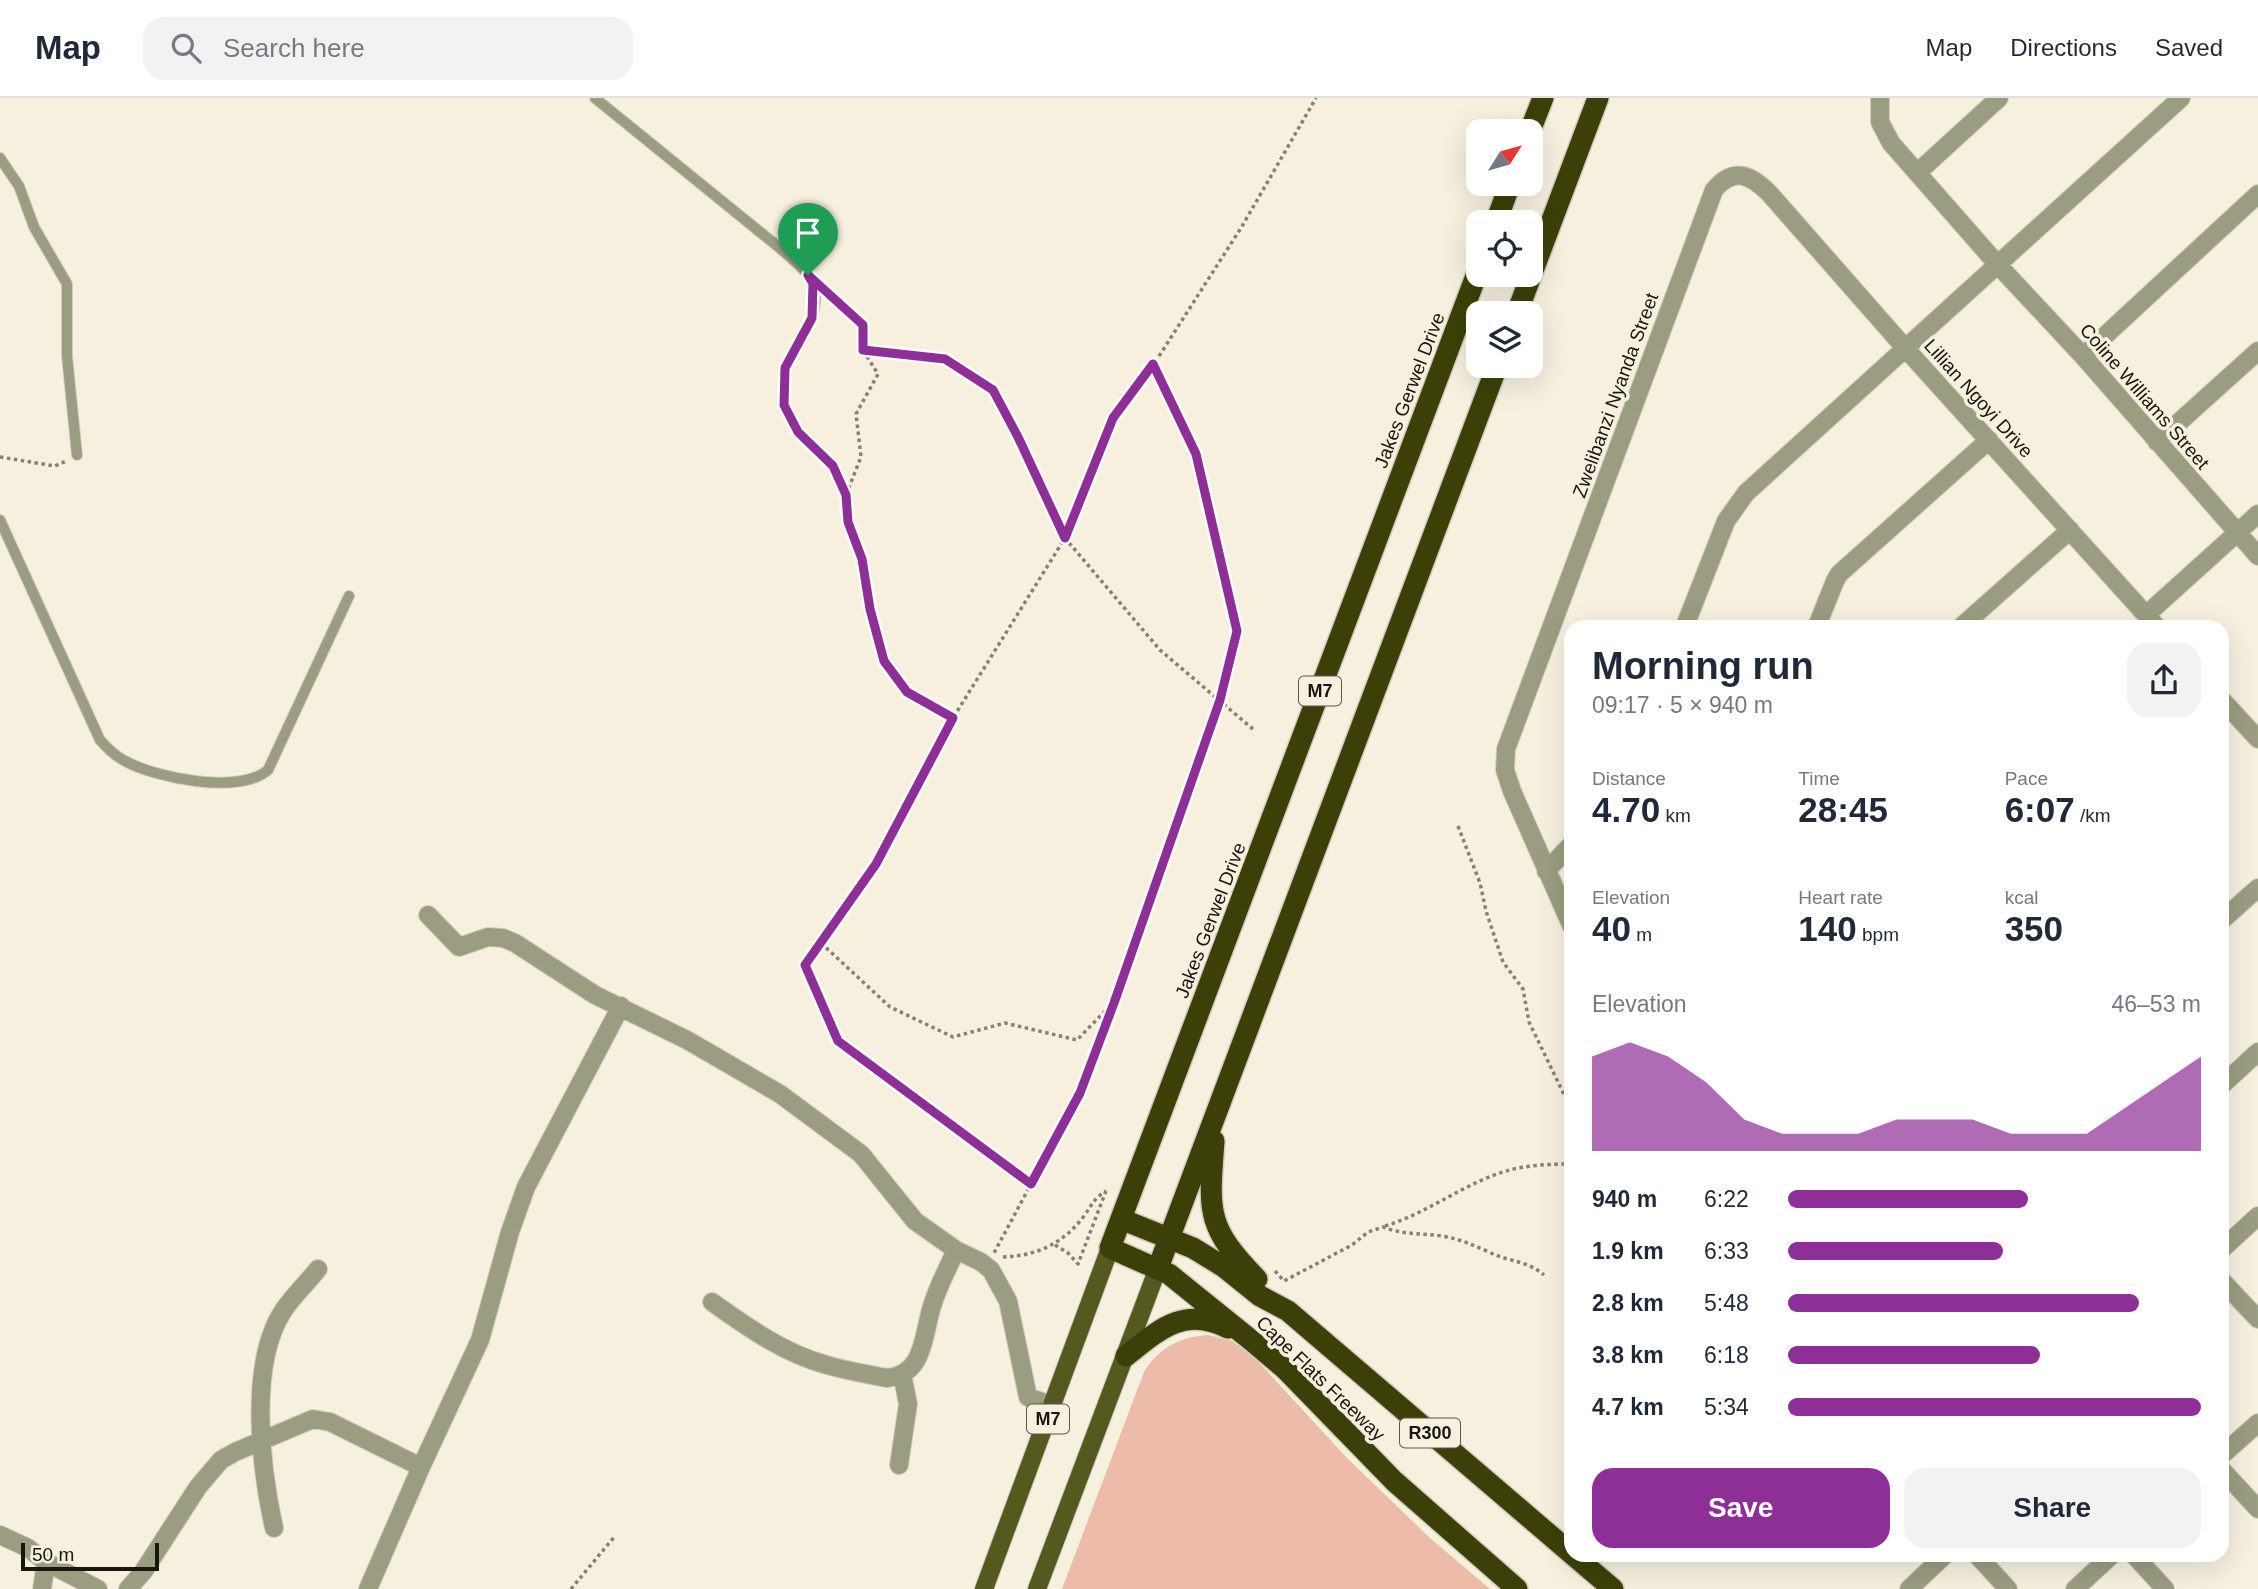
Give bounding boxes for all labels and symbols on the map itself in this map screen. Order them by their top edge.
north arrow [1466,119,1544,196]
pin [778,203,838,275]
street label: Zwelibanzi Nyanda Street [1569,289,1663,500]
street label: Jakes Gerwel Drive [1370,310,1449,471]
street label: Coline Williams Street [2076,319,2214,474]
street label: Lillian Ngoyi Drive [1920,335,2037,462]
road number: M7 [1299,676,1341,706]
street label: Jakes Gerwel Drive [1171,840,1250,1001]
street label: Cape Flats Freeway [1252,1312,1389,1445]
road number: M7 [1027,1404,1069,1434]
road number: R300 [1400,1418,1460,1448]
scale bar [21,1540,159,1572]

